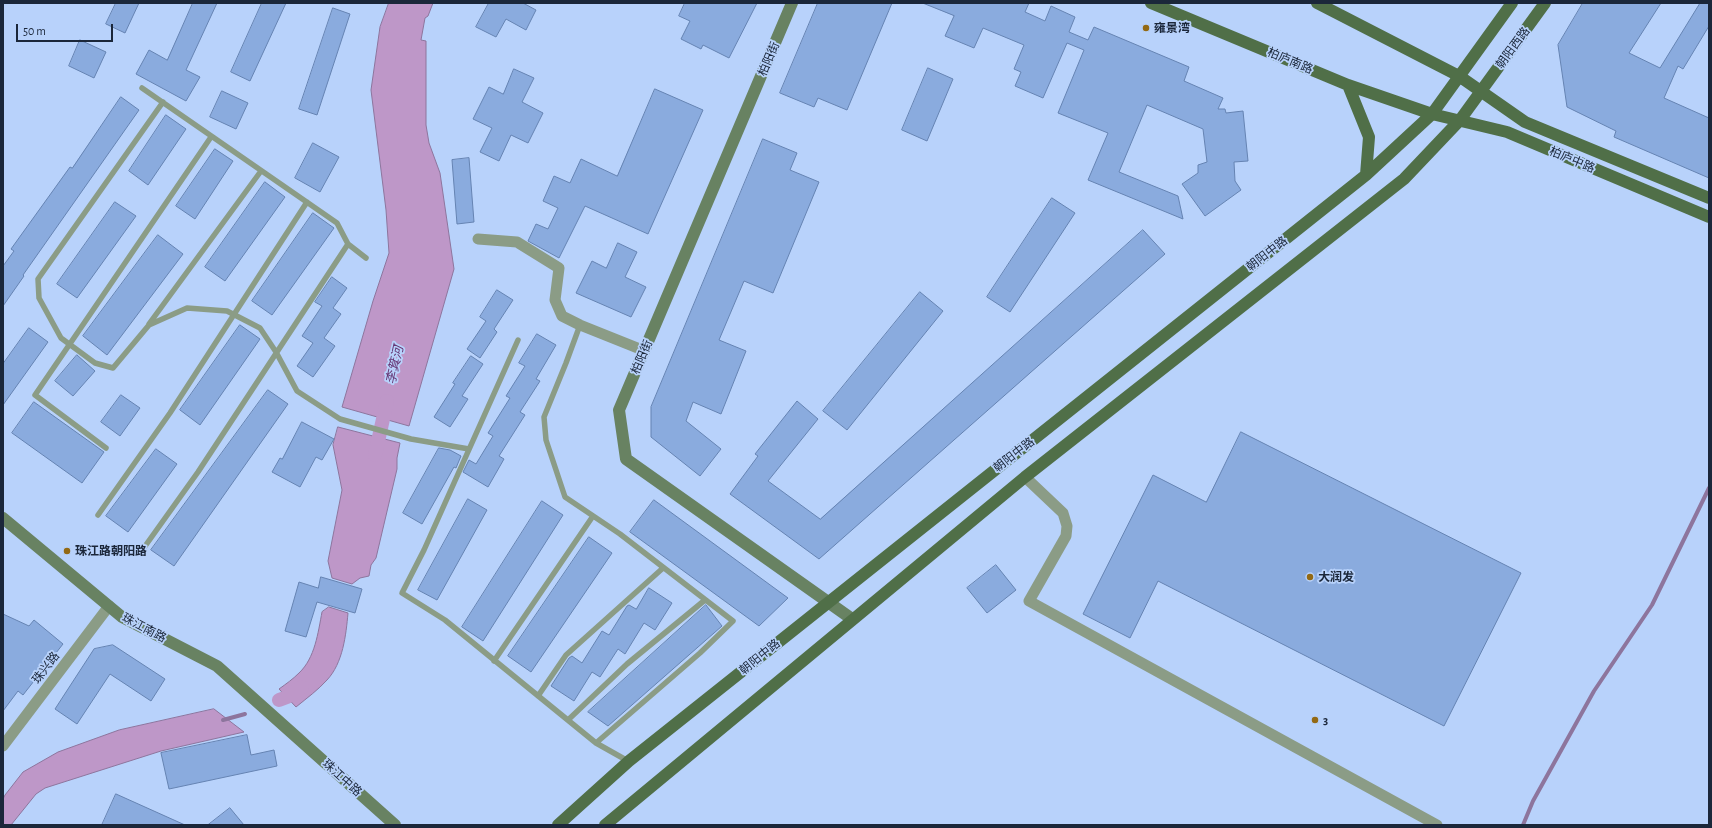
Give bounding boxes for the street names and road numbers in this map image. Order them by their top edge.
street label: 朝阳西路 [1493,24,1533,72]
street label: 柏阳街 [755,40,783,78]
street label: 柏庐南路 [1265,45,1315,77]
street label: 柏庐中路 [1547,144,1597,176]
street label: 朝阳中路 [1244,234,1290,274]
street label: 柏阳街 [628,338,656,376]
street label: 朝阳中路 [991,435,1037,475]
street label: 珠江南路 [119,610,169,646]
street label: 朝阳中路 [737,636,783,678]
street label: 珠兴路 [29,649,63,687]
street label: 珠江中路 [319,757,365,799]

